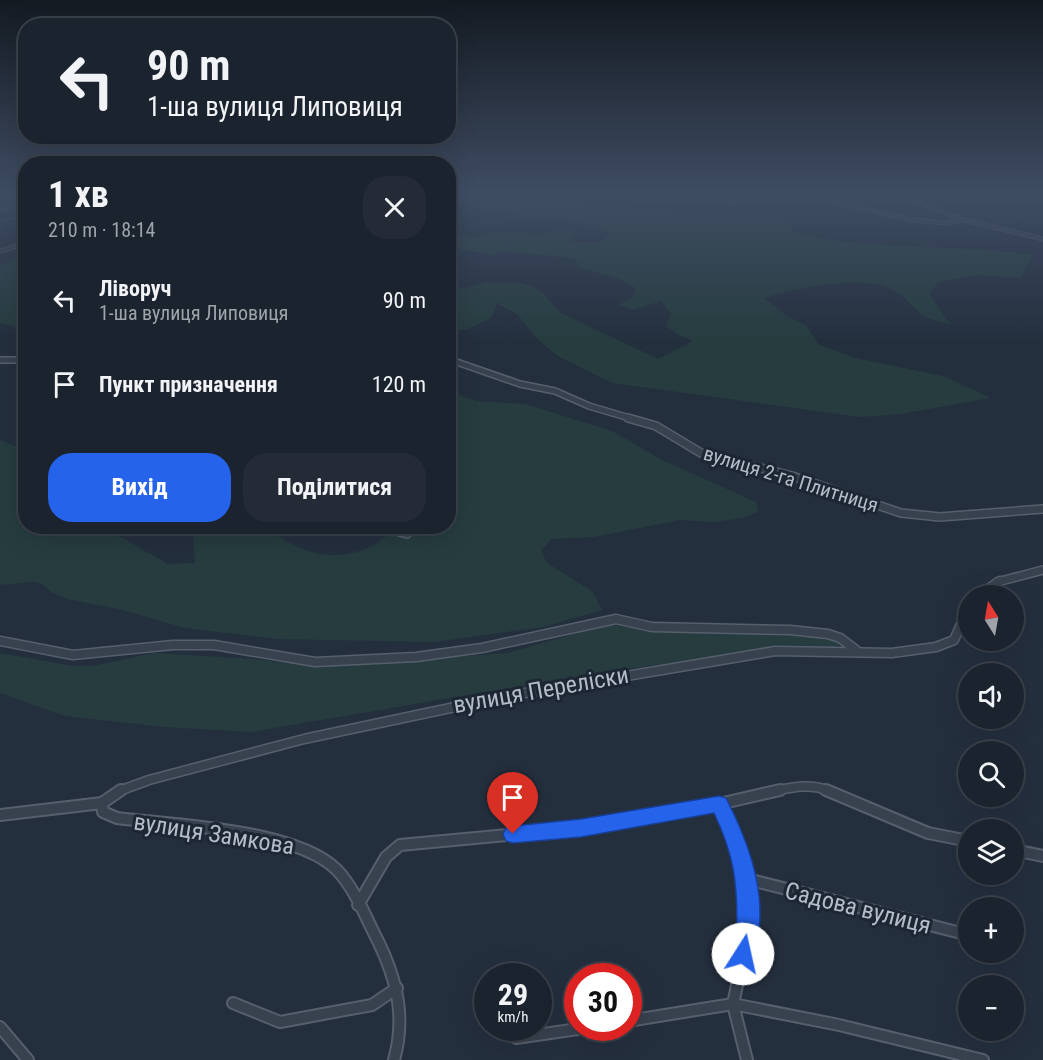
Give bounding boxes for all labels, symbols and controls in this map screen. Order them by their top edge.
text: 90 m [147,41,230,90]
icon: left [48,42,126,120]
text: 1-ша вулиця Липовиця [147,91,403,123]
text: 1 хв [48,174,109,216]
button: close [363,176,426,239]
text: 210 m · 18:14 [48,218,155,242]
text: Ліворуч [99,276,171,301]
icon: left [48,284,81,317]
text: 90 m [383,288,426,313]
text: 1-ша вулиця Липовиця [99,301,288,325]
icon: arrive [48,368,81,401]
text: Пункт призначення [99,372,278,397]
text: 120 m [372,372,426,397]
street label: вулиця 2-га Плитниця [701,441,881,517]
button: Вихід [48,453,231,522]
button: Поділитися [243,453,426,522]
north arrow [958,585,1024,651]
map controls [958,585,1024,1041]
street label: вулиця Переліски [451,661,631,719]
button: sound [958,663,1024,729]
button: search [958,741,1024,807]
pin [487,772,538,834]
icon: arrive [496,781,529,814]
street label: вулиця Замкова [132,807,296,861]
button: layers [958,819,1024,885]
street label: Садова вулиця [782,876,934,940]
button: + [958,897,1024,963]
position arrow [711,922,775,986]
speed limit sign: 30 [564,963,642,1041]
button: − [958,975,1024,1041]
text: 29 [498,977,528,1012]
text: km/h [498,1008,528,1026]

